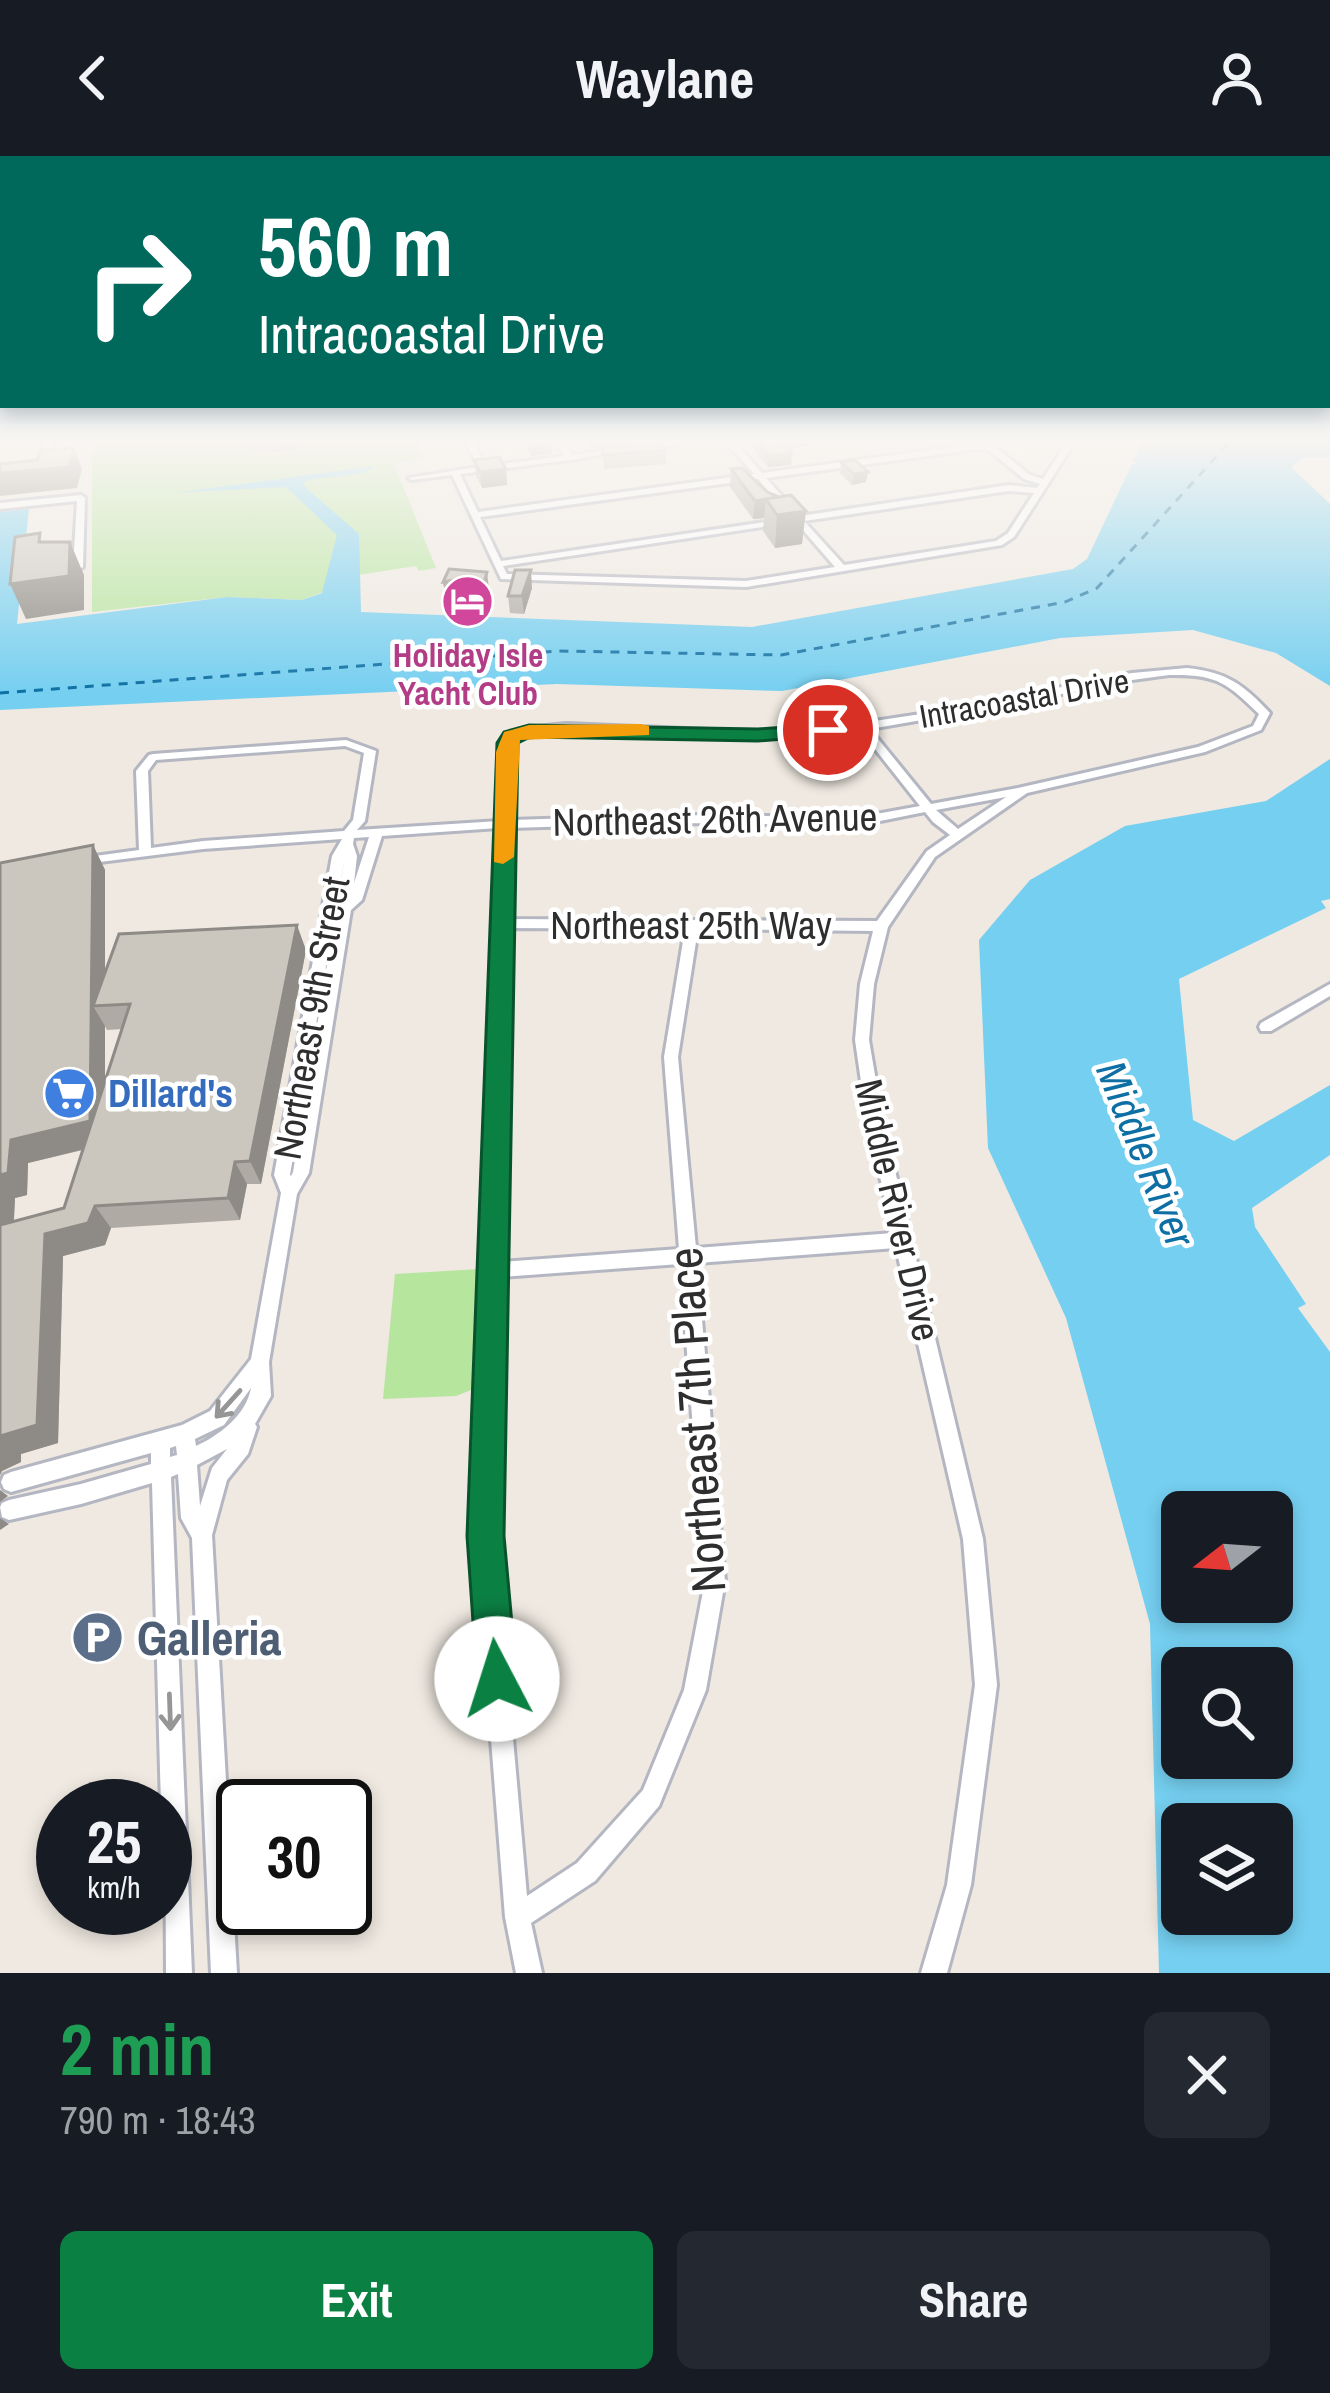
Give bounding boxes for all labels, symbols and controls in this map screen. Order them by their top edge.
text: Waylane [576,42,754,115]
icon: back [60,45,126,111]
icon: person [1204,45,1270,111]
text: 560 m [258,189,453,302]
icon: right [60,204,216,360]
text: Intracoastal Drive [258,297,605,370]
hotel icon: Holiday Isle Yacht Club [440,573,496,629]
place label: Holiday Isle Yacht Club [393,633,543,715]
street label: Intracoastal Drive [916,658,1132,738]
pin [777,679,879,781]
icon: arrive [795,697,861,763]
street label: Northeast 26th Avenue [552,790,878,848]
street label: Northeast 9th Street [261,872,361,1163]
street label: Northeast 25th Way [550,899,832,951]
water label: Middle River [1083,1053,1209,1256]
supermarket icon: Dillard's [41,1065,97,1121]
place label: Dillard's [108,1067,233,1119]
street label: Middle River Drive [843,1074,953,1346]
street label: Northeast 7th Place [652,1245,740,1595]
one-way arrow [215,1388,242,1418]
north arrow [1161,1491,1293,1623]
map controls [1161,1491,1293,1935]
place label: Galleria [137,1605,282,1670]
parking icon: Galleria [70,1609,126,1665]
position arrow [434,1616,560,1742]
button: search [1161,1647,1293,1779]
one-way arrow [159,1692,182,1731]
speed limit sign: 30 [216,1779,372,1935]
text: 25 [87,1801,141,1882]
button: layers [1161,1803,1293,1935]
text: km/h [87,1867,141,1907]
text: 2 min [60,2000,214,2097]
button: close [1144,2012,1270,2138]
text: 790 m · 18:43 [60,2094,256,2146]
button: Exit [60,2231,653,2369]
button: Share [677,2231,1270,2369]

